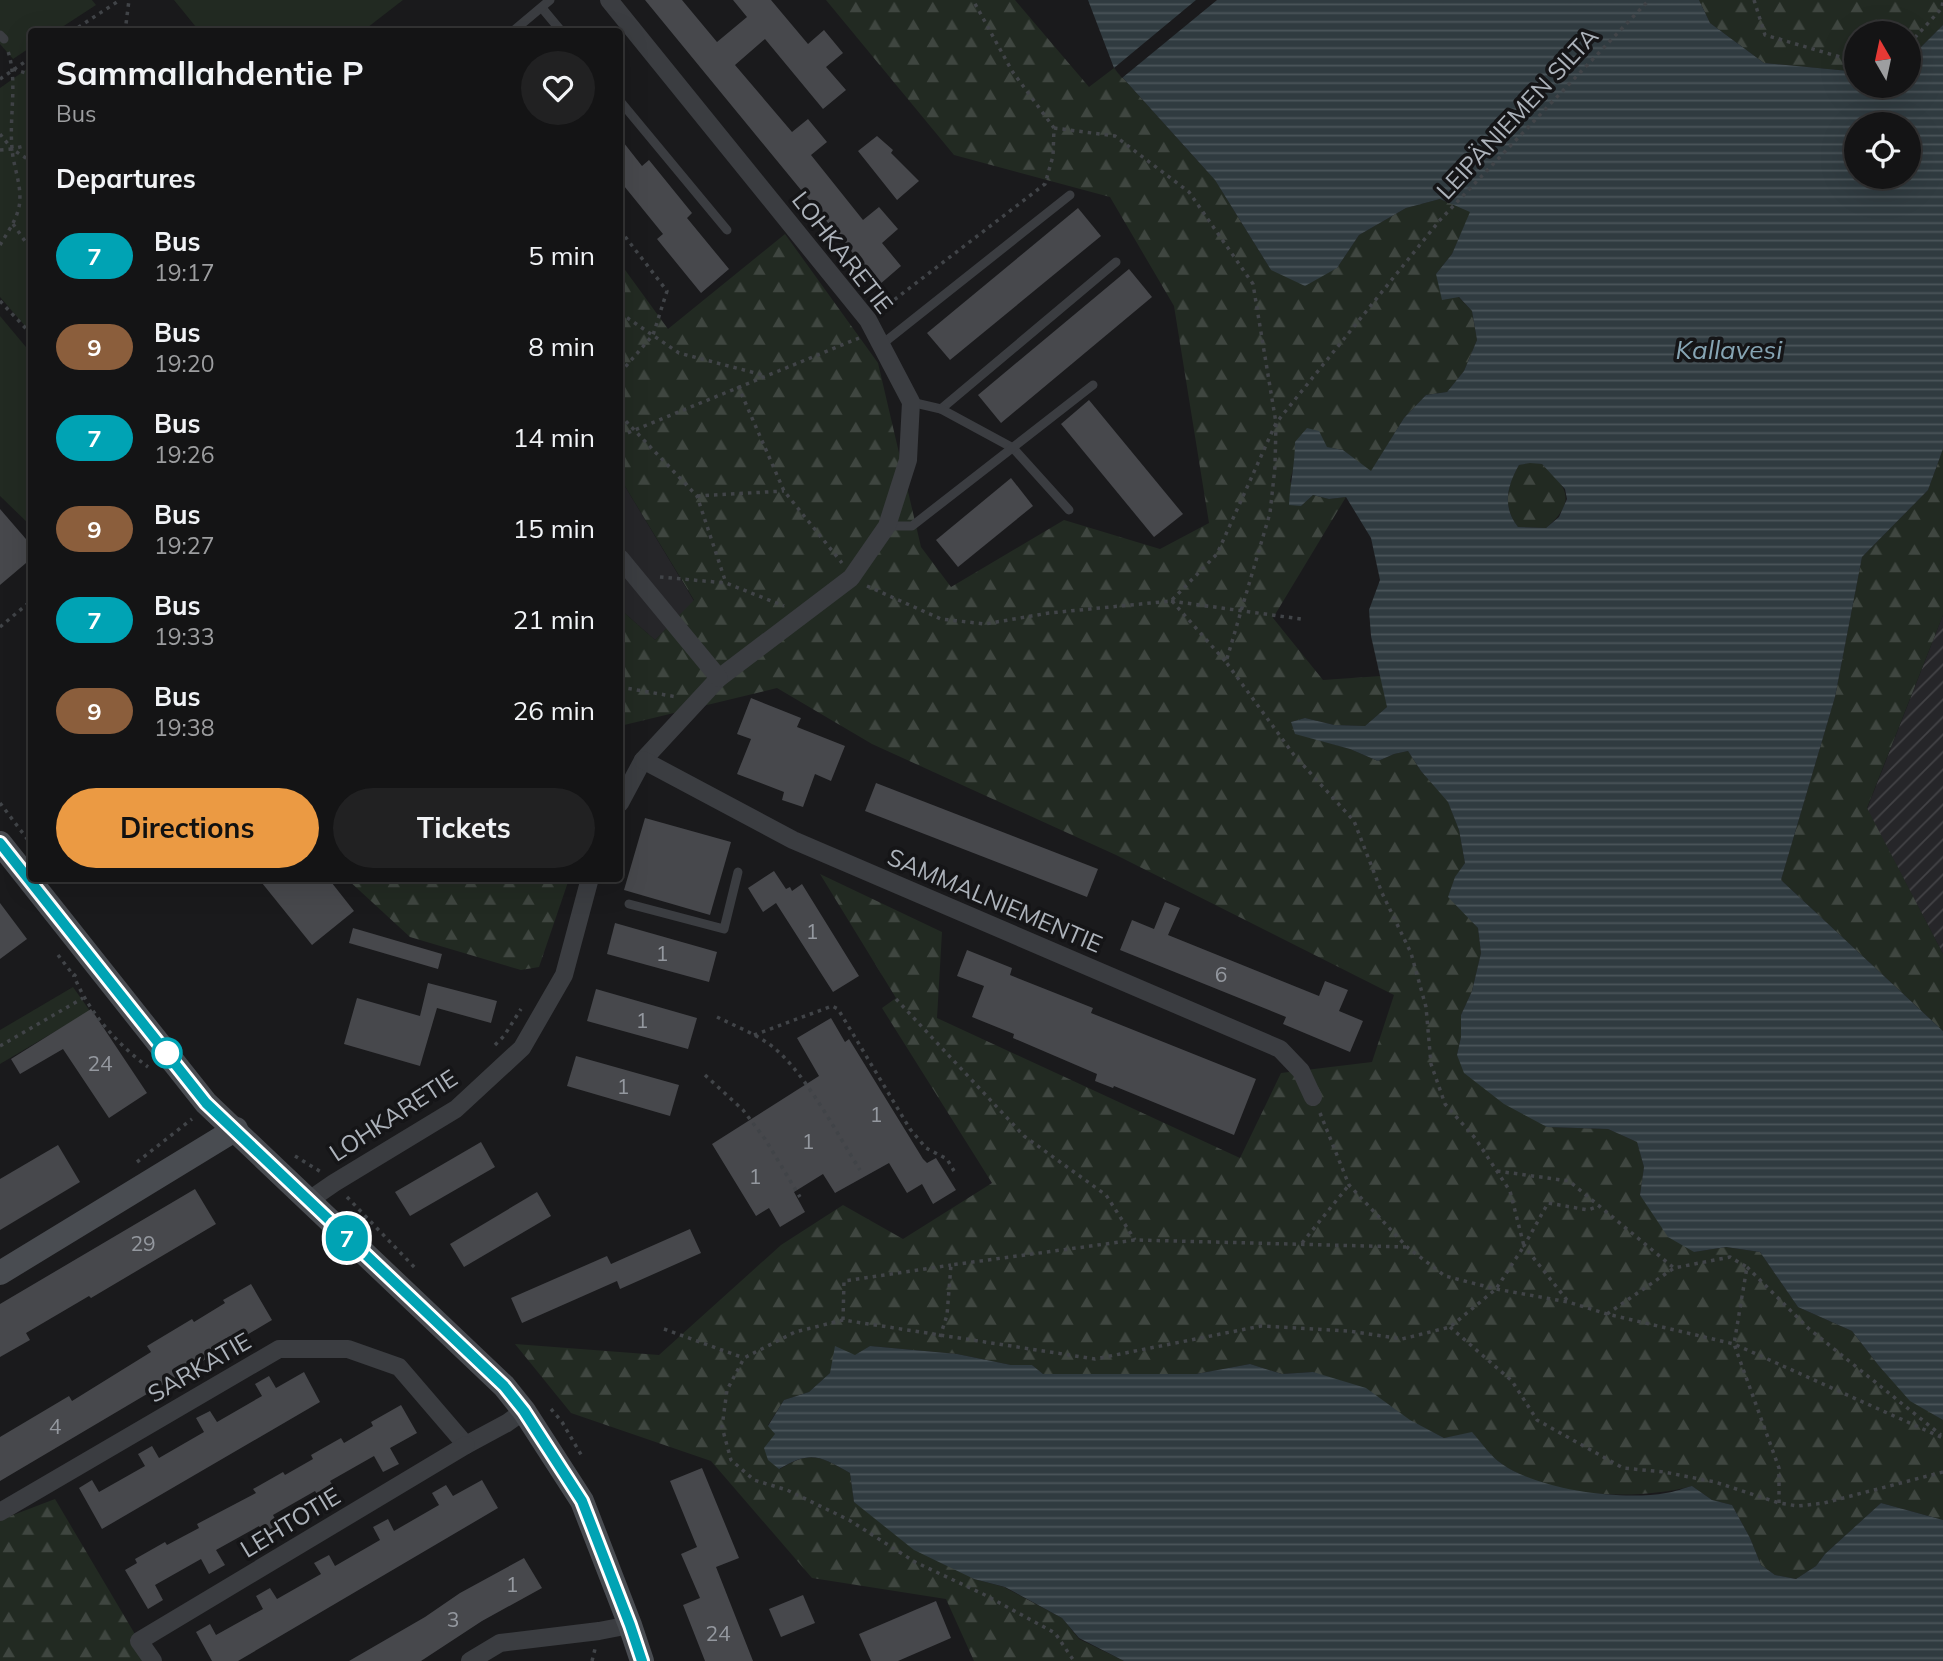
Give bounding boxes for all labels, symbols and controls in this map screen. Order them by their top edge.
street label: LEIPÄNIEMEN SILTA [1430,21,1604,205]
north arrow [1844,21,1922,98]
map controls [1844,21,1921,189]
button: heart [521,51,595,125]
text: Sammallahdentie P [56,52,364,93]
text: Bus [56,99,96,128]
button: locate [1844,112,1921,189]
text: Departures [56,162,196,195]
street label: LOHKARETIE [786,185,900,319]
text: Bus [154,225,200,258]
text: 5 min [528,239,595,272]
text: 7 [87,241,102,271]
text: 19:17 [154,258,214,287]
text: Bus [154,316,200,349]
text: 8 min [528,330,595,363]
text: 9 [87,332,102,362]
water label: Kallavesi [1676,333,1783,366]
text: 19:20 [154,349,214,378]
text: Bus [154,407,200,440]
text: 14 min [513,421,595,454]
text: 7 [87,423,102,453]
text: 19:26 [154,440,214,469]
text: Bus [154,498,200,531]
text: 15 min [513,512,595,545]
text: 9 [87,514,102,544]
text: 19:27 [154,531,214,560]
text: Bus [154,589,200,622]
text: 21 min [513,603,595,636]
text: 7 [87,605,102,635]
text: 19:33 [154,622,214,651]
text: Bus [154,680,200,713]
text: 26 min [513,694,595,727]
text: 9 [87,696,102,726]
text: 19:38 [154,713,214,742]
button: Directions [56,788,319,868]
button: Tickets [333,788,595,868]
street label: SAMMALNIEMENTIE [883,841,1107,959]
house number: 1 [806,918,818,944]
house number: 1 [656,940,668,966]
house number: 6 [1215,961,1227,987]
house number: 1 [636,1007,648,1033]
unlabelled marker [152,1038,182,1068]
house number: 24 [87,1050,113,1076]
street label: LOHKARETIE [323,1063,463,1167]
house number: 1 [617,1073,629,1099]
house number: 1 [870,1101,882,1127]
house number: 1 [802,1128,814,1154]
house number: 1 [749,1163,761,1189]
line badge: 7 [324,1215,370,1261]
text: 7 [340,1223,354,1253]
house number: 29 [130,1230,156,1256]
street label: SARKATIE [142,1325,256,1409]
house number: 4 [49,1413,62,1439]
street label: LEHTOTIE [235,1480,345,1564]
house number: 1 [506,1571,518,1597]
house number: 3 [447,1606,459,1632]
house number: 24 [705,1620,731,1646]

